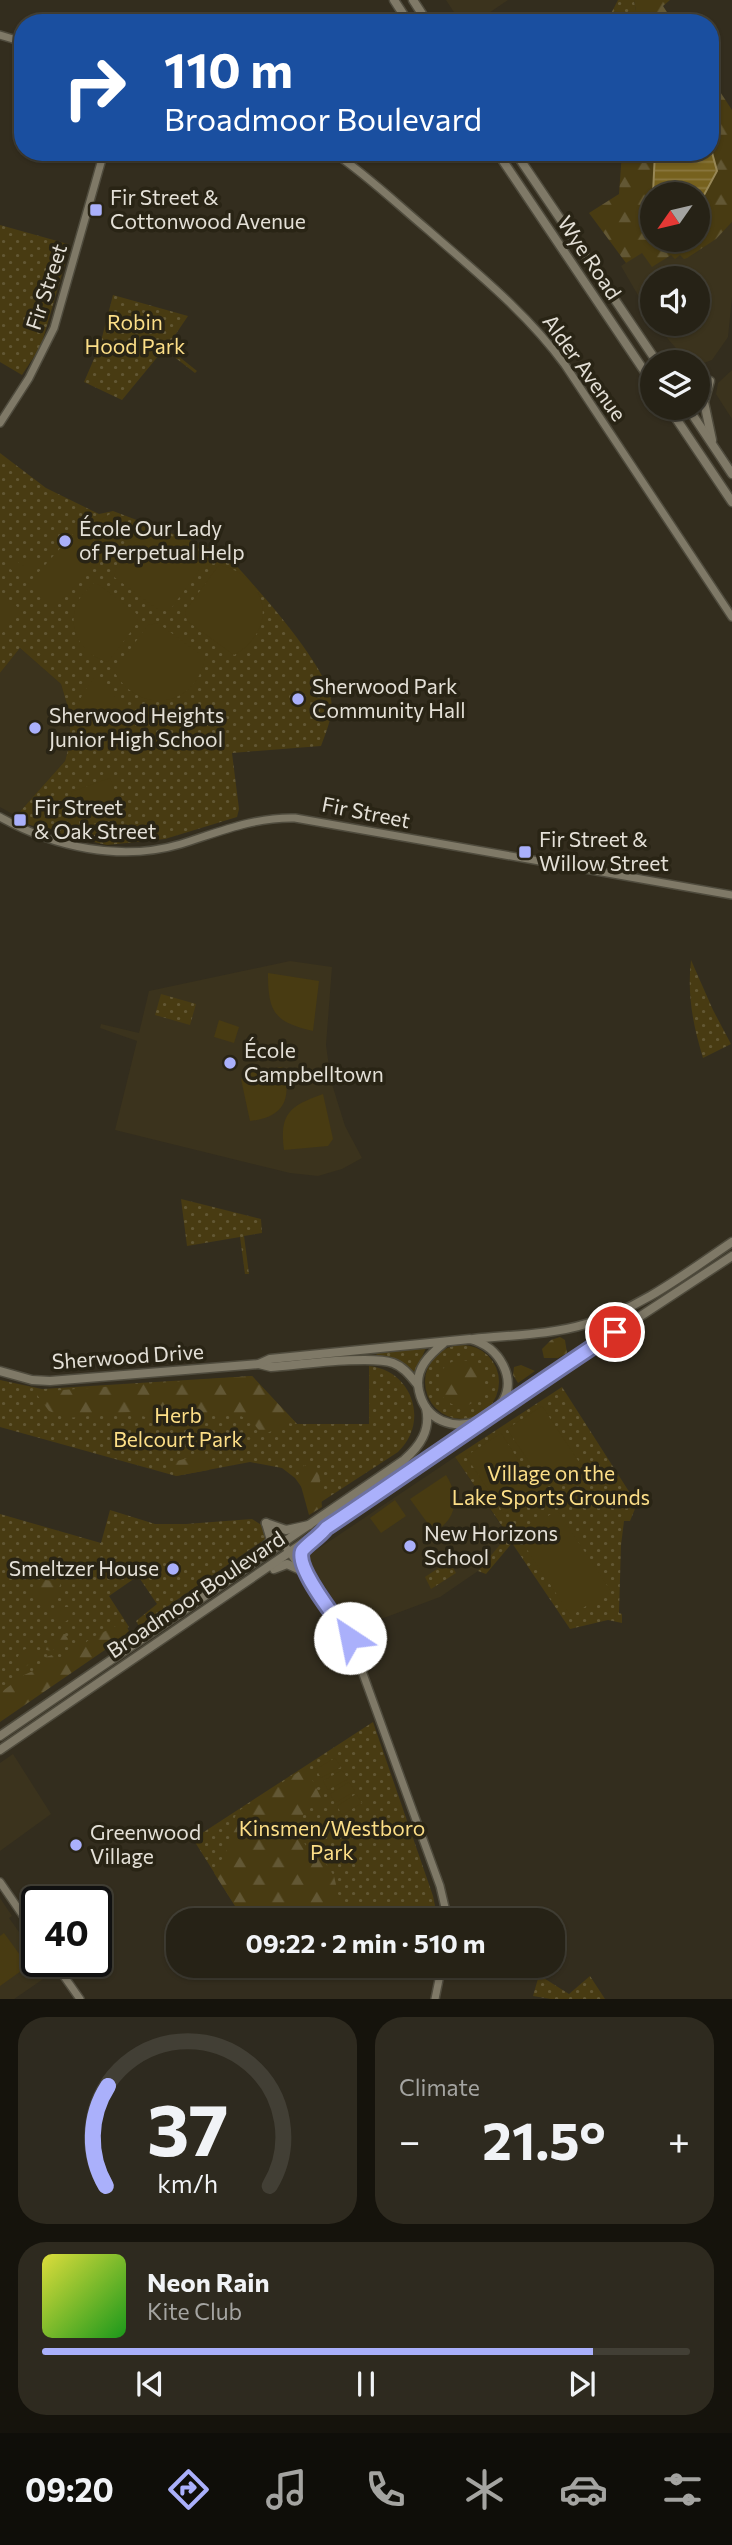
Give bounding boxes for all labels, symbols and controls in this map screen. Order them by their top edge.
text: 110 m [164,38,293,98]
icon: right [49,42,140,133]
text: Broadmoor Boulevard [164,98,482,138]
north arrow [640,182,710,252]
map controls [640,182,710,420]
place label: Fir Street & Cottonwood Avenue [110,184,306,233]
marker: Fir Street & Cottonwood Avenue [88,202,104,218]
street label: Wye Road [553,211,627,304]
street label: Fir Street [20,240,71,333]
button: sound [640,266,710,336]
park label: Robin Hood Park [85,309,185,358]
street label: Alder Avenue [538,309,632,425]
button: layers [640,350,710,420]
place label: École Our Lady of Perpetual Help [79,515,245,564]
marker: École Our Lady of Perpetual Help [57,533,73,549]
place label: Sherwood Park Community Hall [312,673,466,722]
marker: Sherwood Park Community Hall [290,691,306,707]
place label: Sherwood Heights Junior High School [49,702,224,751]
marker: Sherwood Heights Junior High School [27,720,43,736]
street label: Fir Street [320,791,412,832]
place label: Fir Street & Oak Street [34,794,156,843]
marker: Fir Street & Oak Street [12,812,28,828]
place label: Fir Street & Willow Street [539,826,669,875]
marker: Fir Street & Willow Street [517,844,533,860]
place label: École Campbelltown [244,1037,384,1086]
marker: École Campbelltown [222,1055,238,1071]
pin [585,1302,645,1362]
icon: arrive [596,1313,634,1351]
street label: Sherwood Drive [51,1338,205,1373]
park label: Herb Belcourt Park [113,1402,243,1451]
park label: Village on the Lake Sports Grounds [452,1460,650,1509]
place label: New Horizons School [424,1520,558,1569]
street label: Broadmoor Boulevard [102,1525,289,1662]
marker: New Horizons School [402,1538,418,1554]
place label: Smeltzer House [9,1555,159,1580]
marker: Smeltzer House [165,1561,181,1577]
position arrow [313,1601,387,1675]
park label: Kinsmen/Westboro Park [239,1815,425,1864]
place label: Greenwood Village [90,1819,201,1868]
marker: Greenwood Village [68,1837,84,1853]
speed limit sign: 40 [21,1886,112,1977]
text: 09:22 · 2 min · 510 m [246,1927,485,1958]
text: Climate [399,2073,480,2101]
text: 37 [147,2083,228,2172]
text: 21.5° [482,2107,606,2171]
text: − [399,2116,421,2163]
text: + [668,2116,690,2163]
text: km/h [157,2168,218,2198]
text: Neon Rain [147,2266,270,2297]
text: Kite Club [147,2297,242,2325]
icon: previous [131,2365,169,2403]
icon: pause [347,2365,385,2403]
icon: next [563,2365,601,2403]
icon: directions [164,2465,213,2514]
icon: music [262,2465,311,2514]
icon: phone [361,2465,410,2514]
icon: climate [460,2465,509,2514]
icon: car [559,2465,608,2514]
icon: filters [658,2465,707,2514]
text: 09:20 [25,2469,114,2509]

